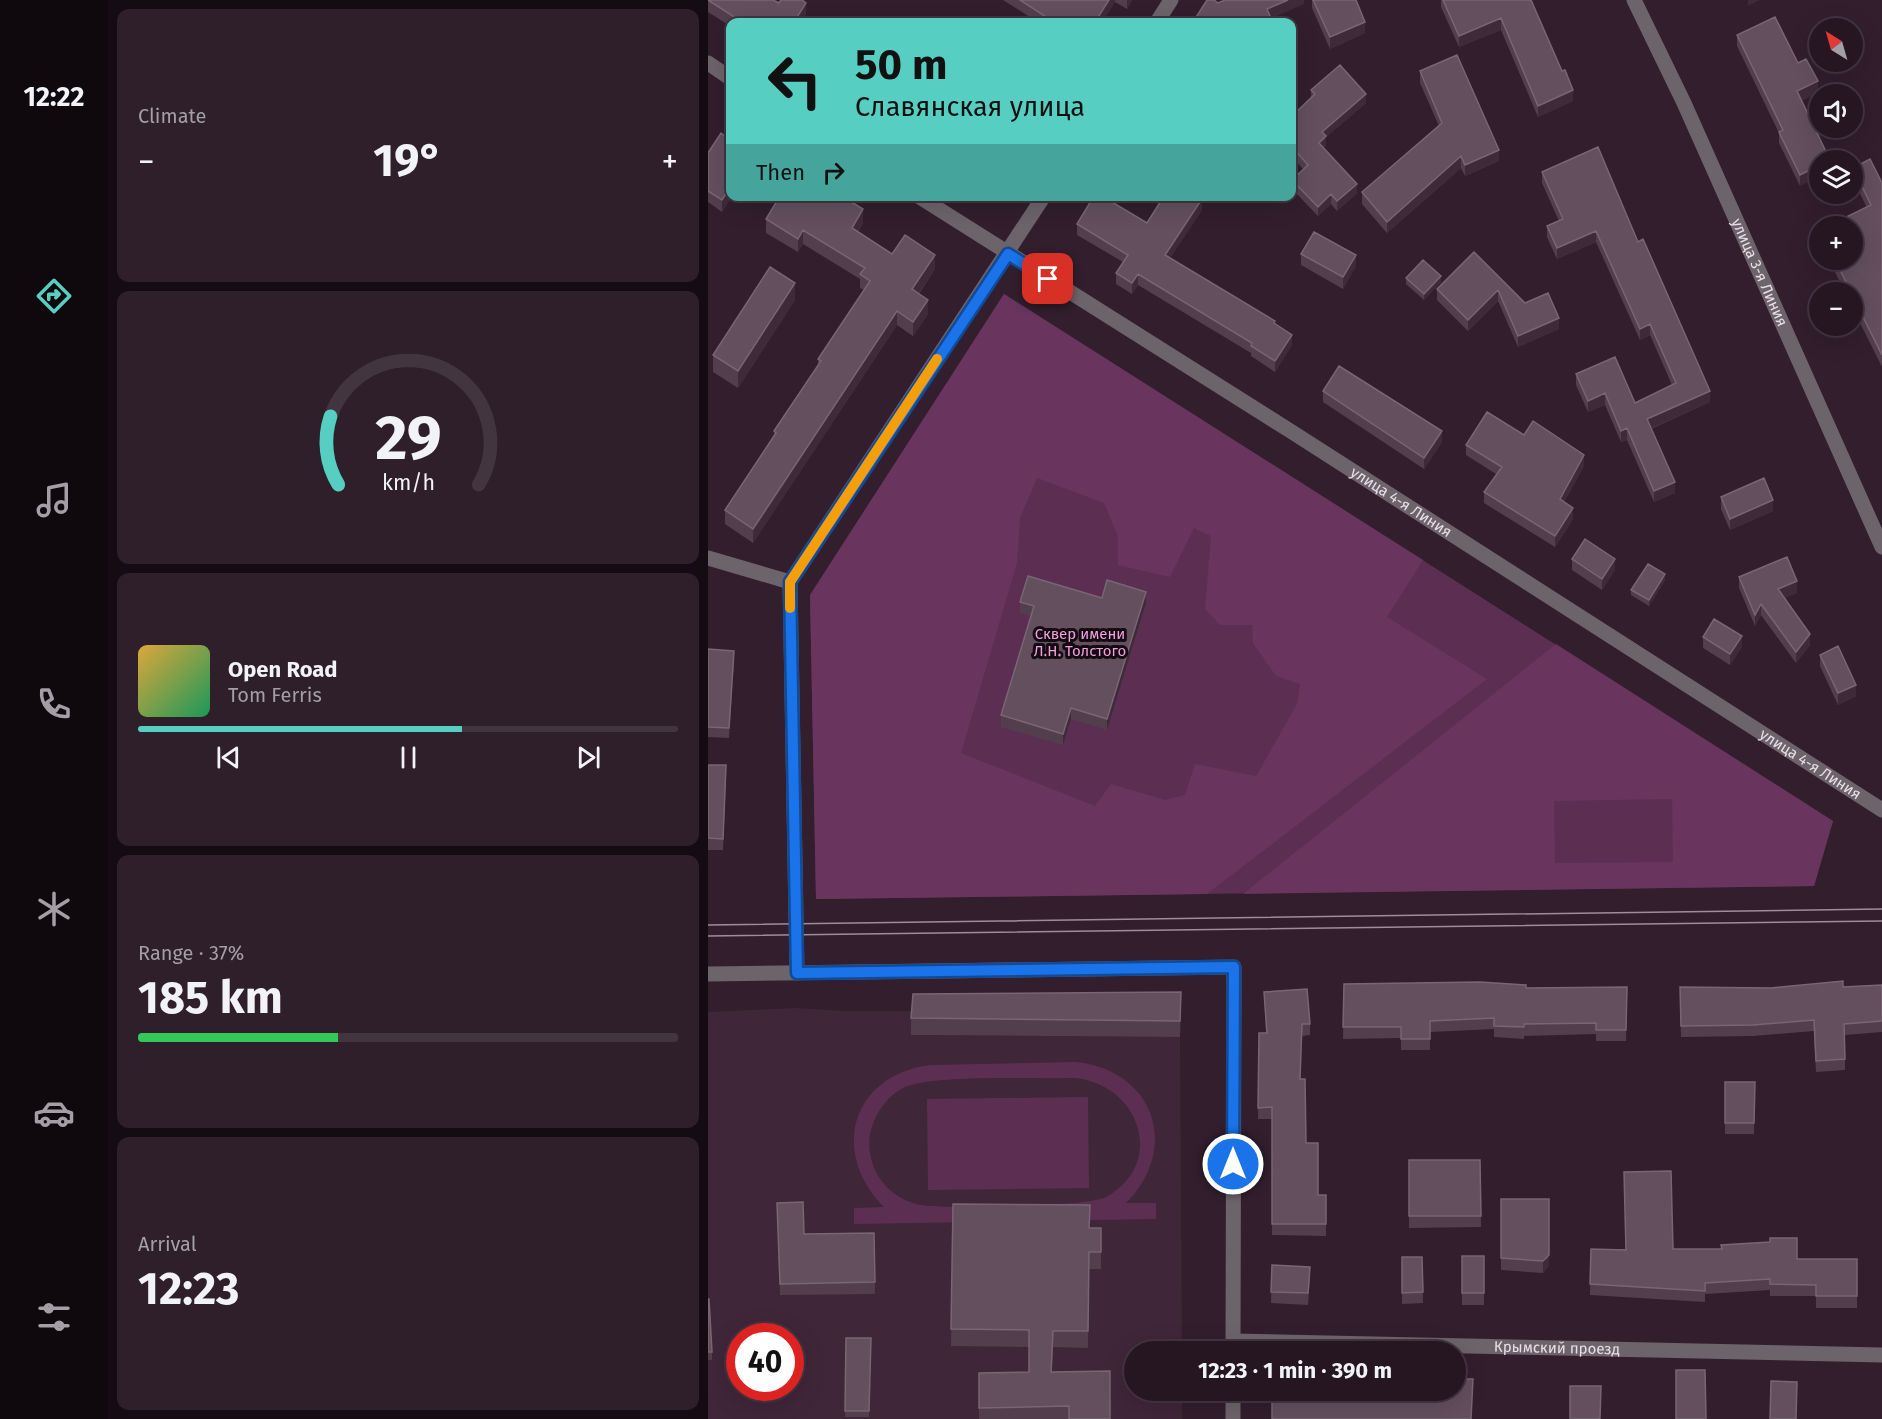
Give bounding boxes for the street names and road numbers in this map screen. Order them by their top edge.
street label: улица 3-я Линия [1728,216,1791,329]
street label: улица 4-я Линия [1347,463,1455,541]
street label: улица 4-я Линия [1756,725,1865,803]
street label: Крымский проезд [1494,1338,1620,1358]

